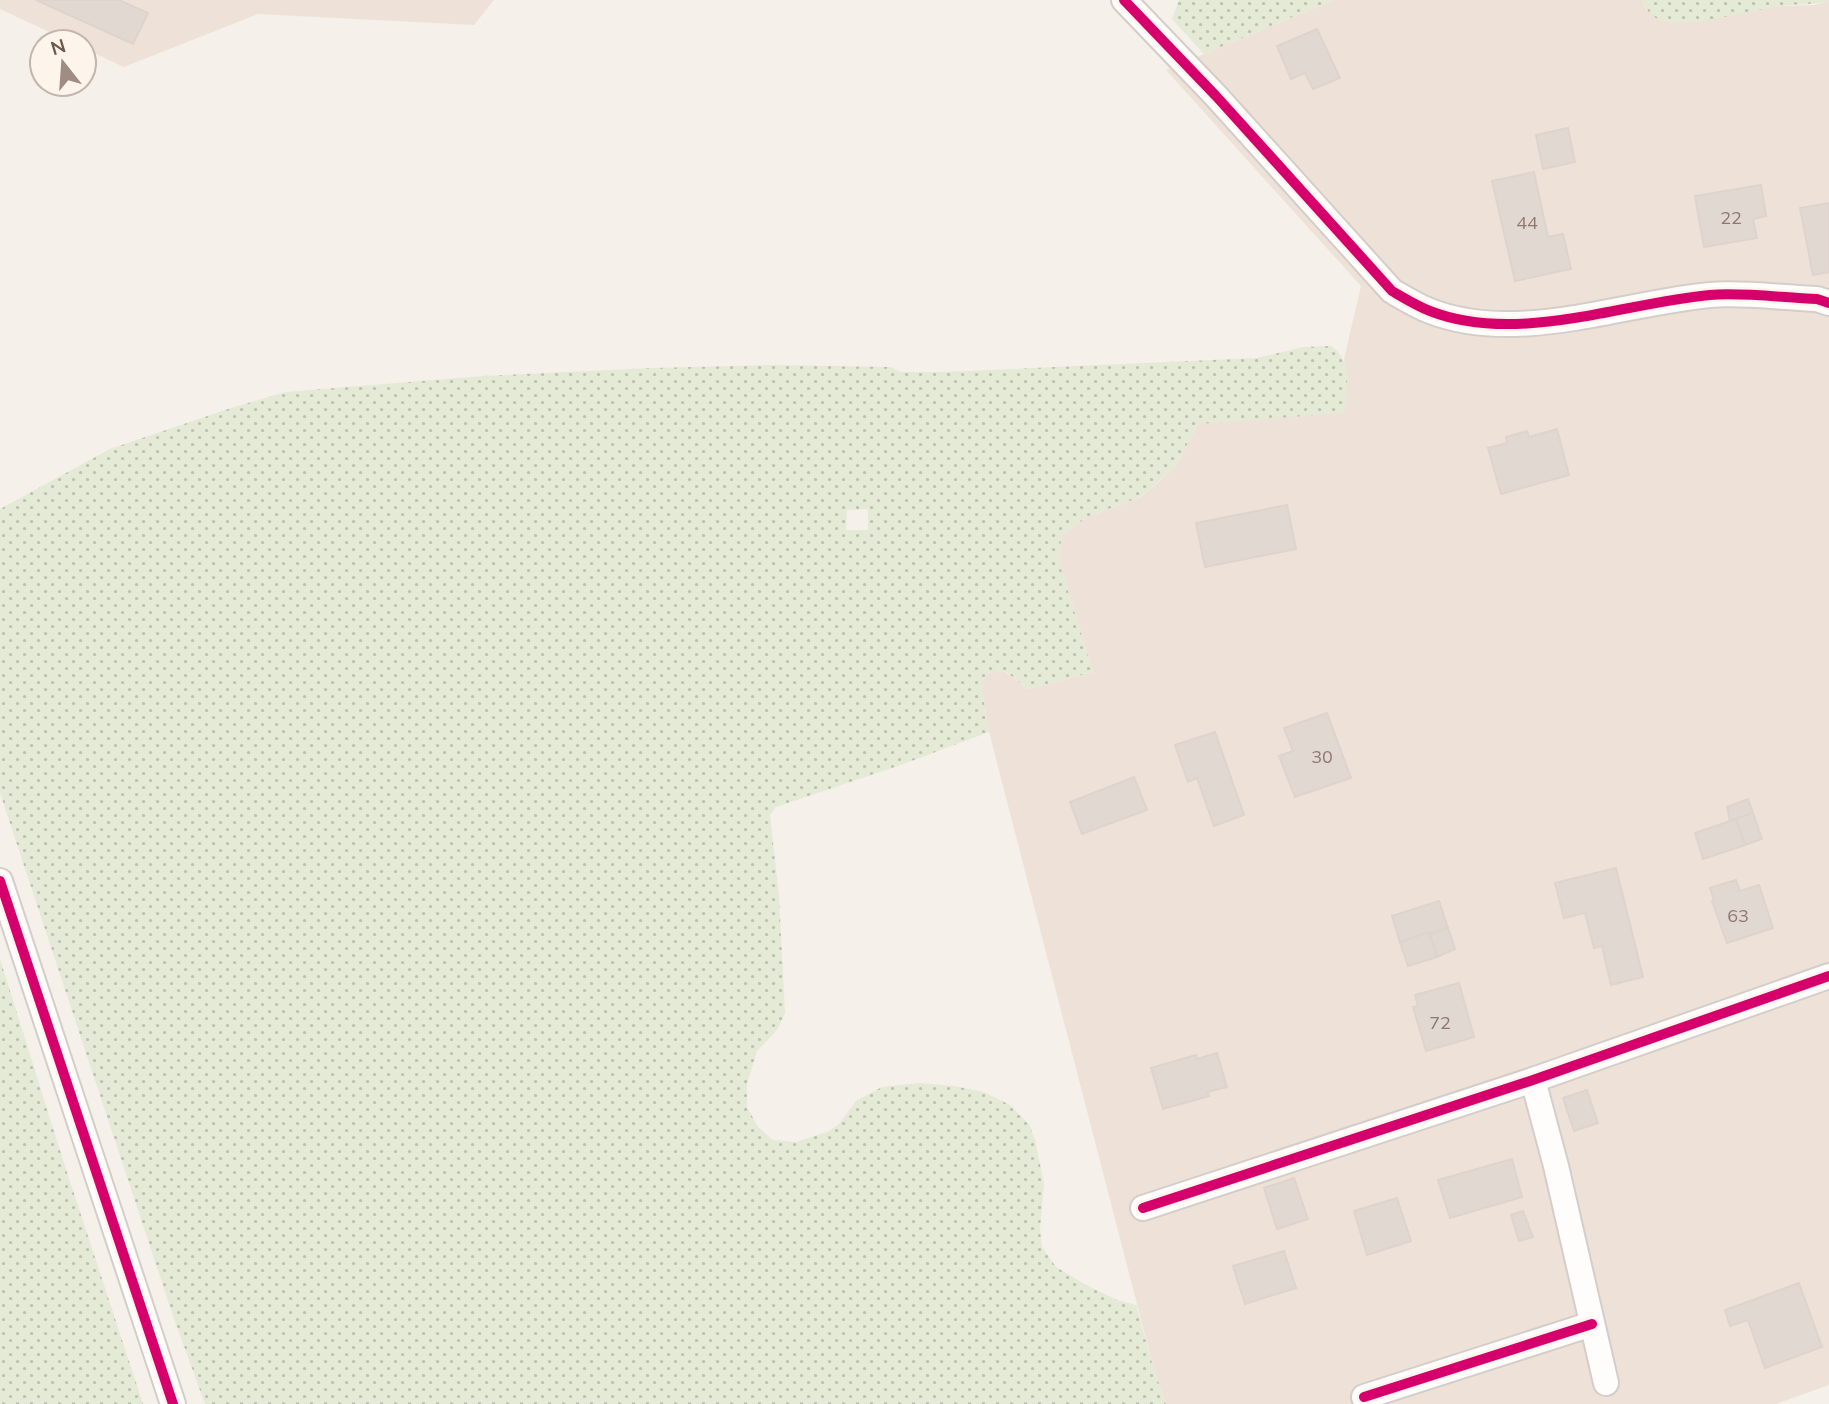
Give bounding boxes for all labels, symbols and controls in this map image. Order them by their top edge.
north arrow [28,28,98,98]
text: N [48,33,68,60]
house number: 22 [1720,206,1742,229]
house number: 44 [1516,211,1538,234]
house number: 30 [1311,745,1333,768]
house number: 63 [1727,904,1749,927]
house number: 72 [1429,1011,1451,1034]

